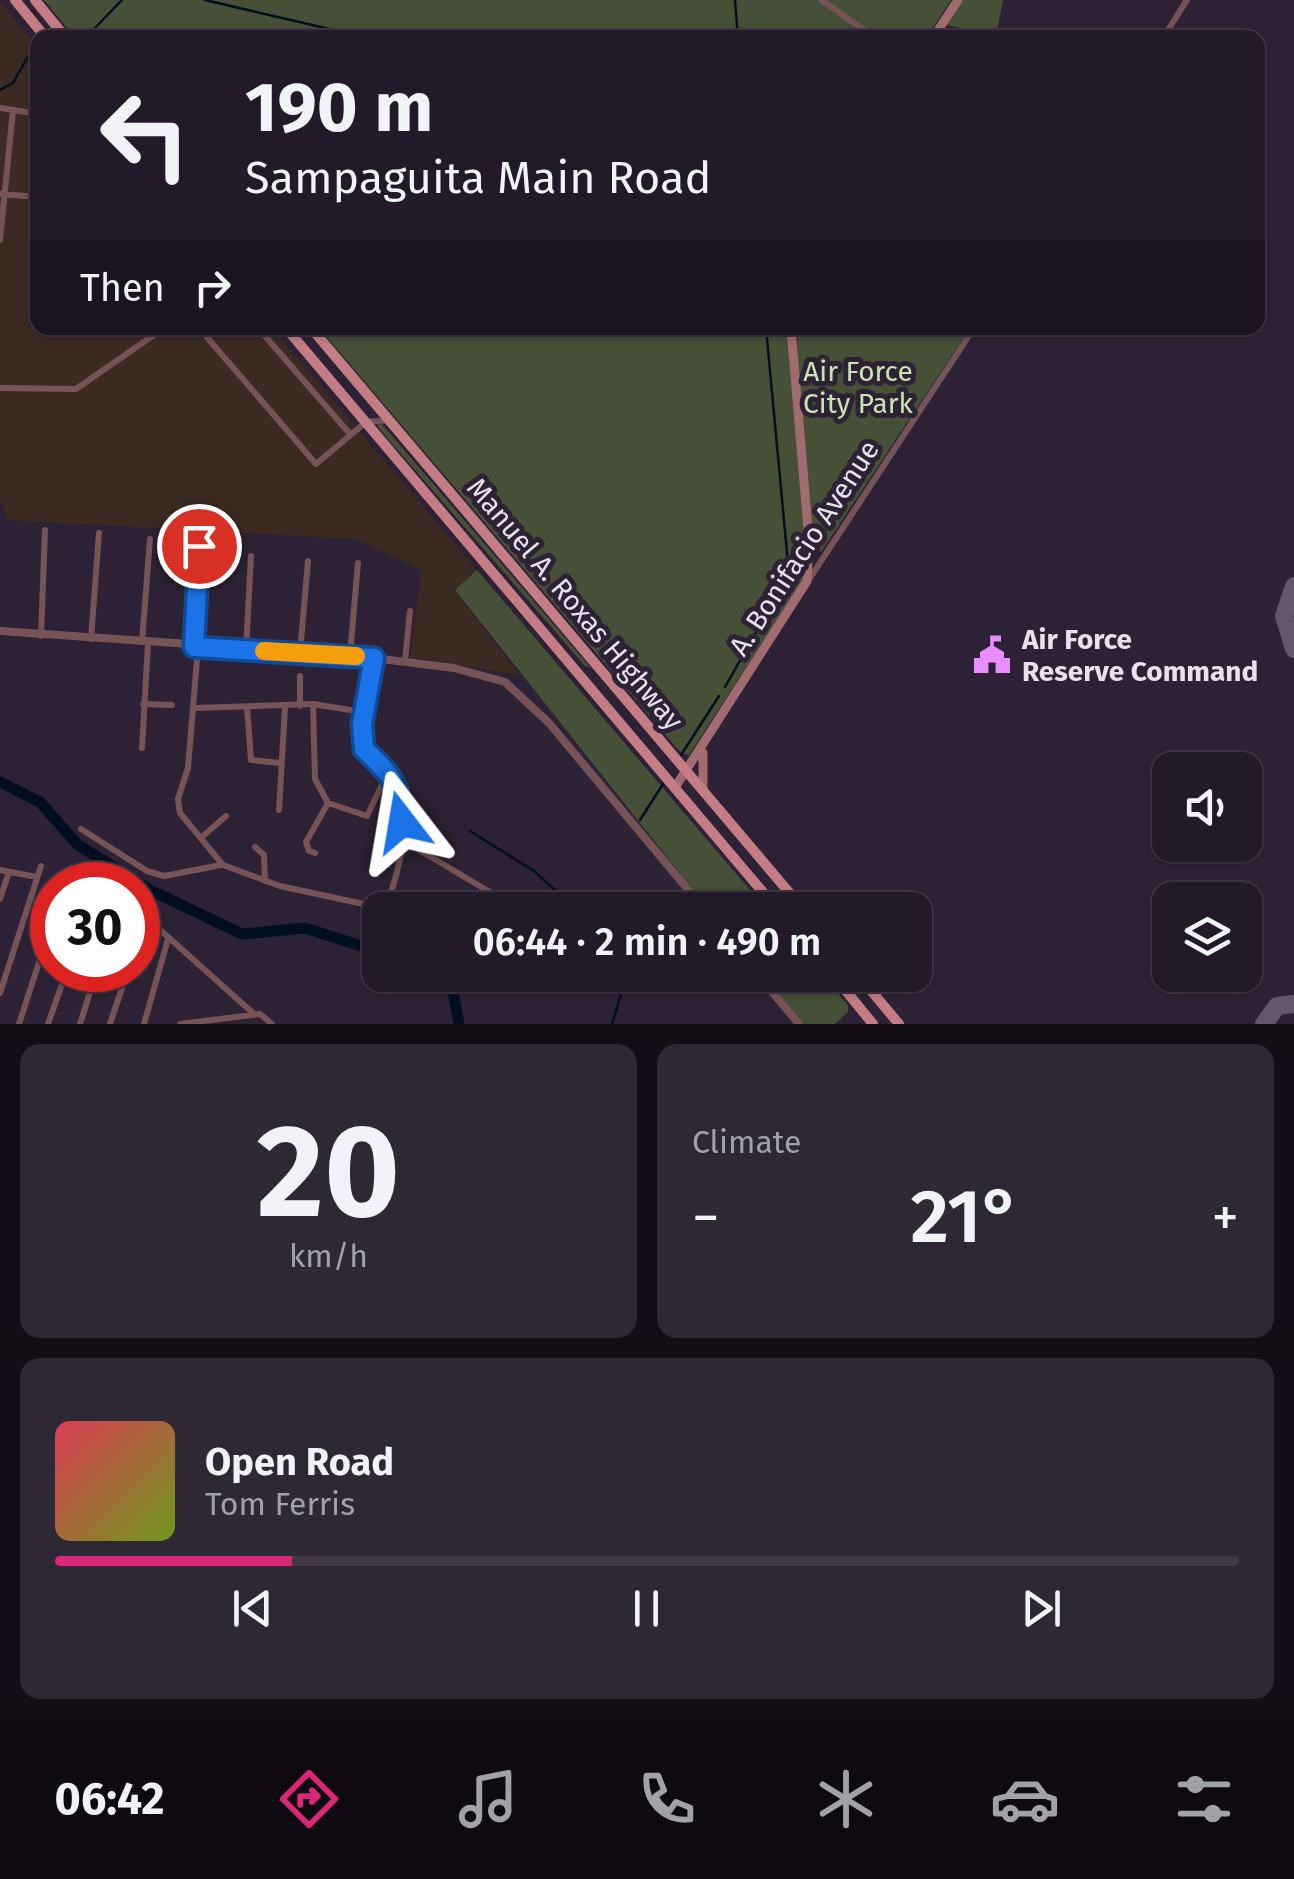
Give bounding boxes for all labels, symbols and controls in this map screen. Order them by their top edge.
text: 190 m [245,66,433,150]
icon: left [80,70,210,200]
text: Sampaguita Main Road [245,151,711,205]
icon: right [185,260,240,315]
text: Then [80,265,165,311]
park label: Air Force City Park [803,355,914,420]
street label: A. Bonifacio Avenue [722,434,886,662]
street label: Manuel A. Roxas Highway [460,471,690,737]
pin [157,504,242,589]
icon: arrive [172,519,227,574]
place label: Air Force Reserve Command [1021,623,1258,688]
public building icon: Air Force Reserve Command [971,634,1013,676]
map controls [1152,752,1262,992]
button: sound [1152,752,1262,862]
position arrow [350,770,454,874]
speed limit sign: 30 [30,862,160,992]
button: layers [1152,882,1262,992]
text: 06:44 · 2 min · 490 m [473,919,821,965]
text: 20 [257,1094,400,1250]
text: Climate [692,1123,801,1161]
text: 21° [911,1172,1021,1262]
text: − [692,1185,720,1251]
text: + [1212,1185,1239,1251]
text: km/h [289,1237,368,1275]
text: Open Road [205,1439,394,1485]
text: Tom Ferris [205,1485,355,1523]
icon: previous [225,1581,280,1636]
icon: pause [619,1581,674,1636]
icon: next [1014,1581,1069,1636]
icon: directions [274,1764,344,1834]
icon: music [453,1764,523,1834]
icon: phone [632,1764,702,1834]
icon: climate [811,1764,881,1834]
icon: car [990,1764,1060,1834]
icon: filters [1169,1764,1239,1834]
text: 06:42 [55,1772,165,1826]

